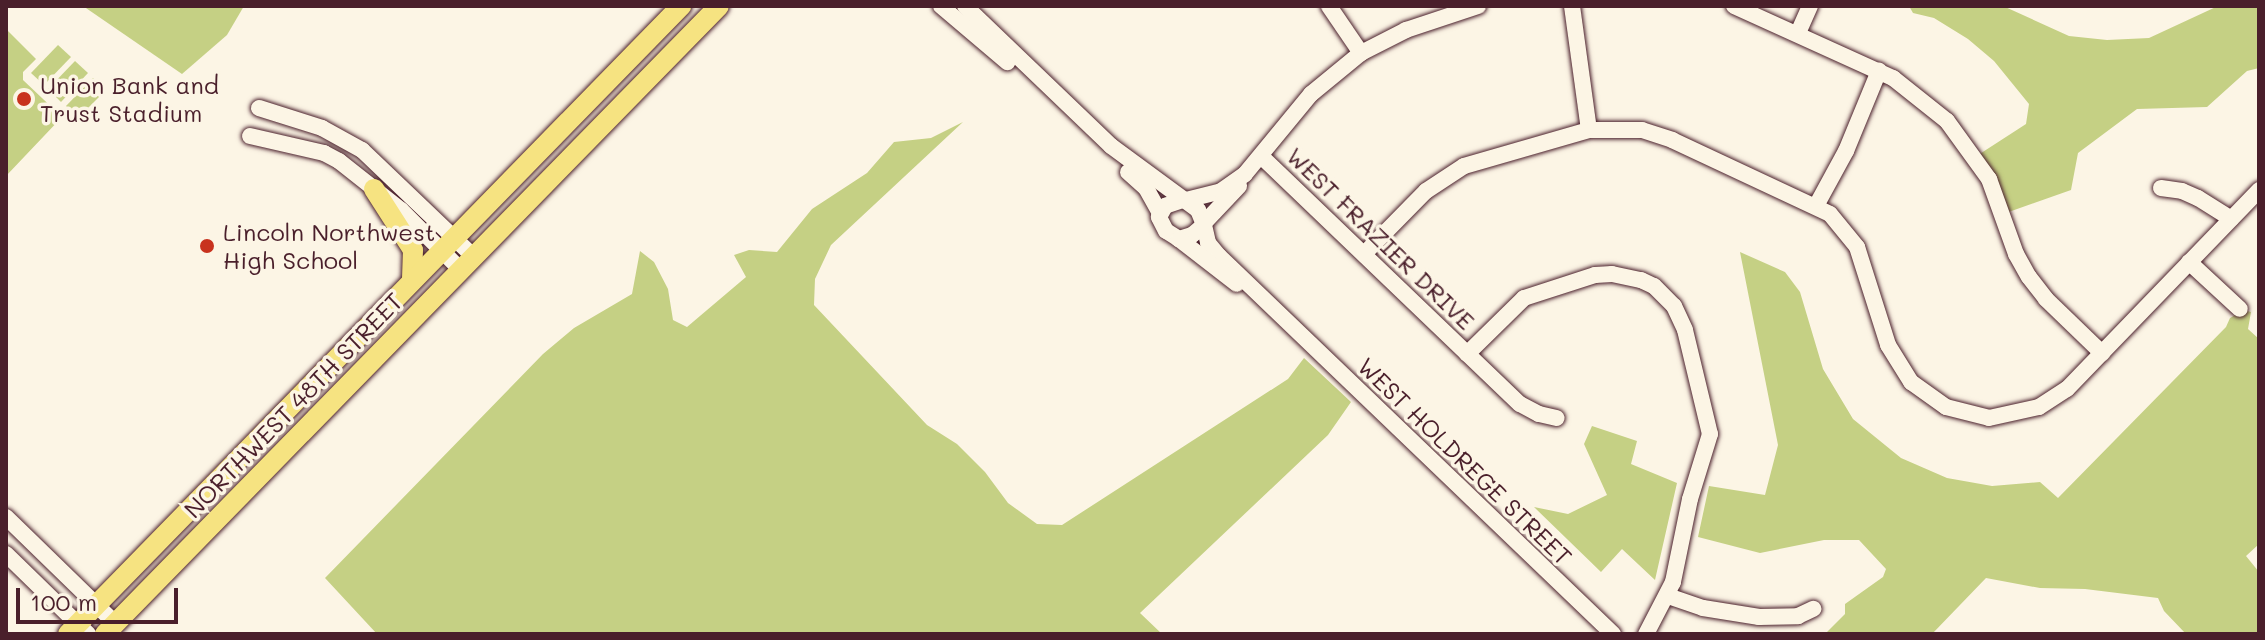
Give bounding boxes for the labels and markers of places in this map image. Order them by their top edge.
place label: Union Bank and Trust Stadium [40,71,219,127]
marker: Union Bank and Trust Stadium [15,90,33,108]
place label: Lincoln Northwest High School [223,218,435,274]
marker: Lincoln Northwest High School [198,237,216,255]

